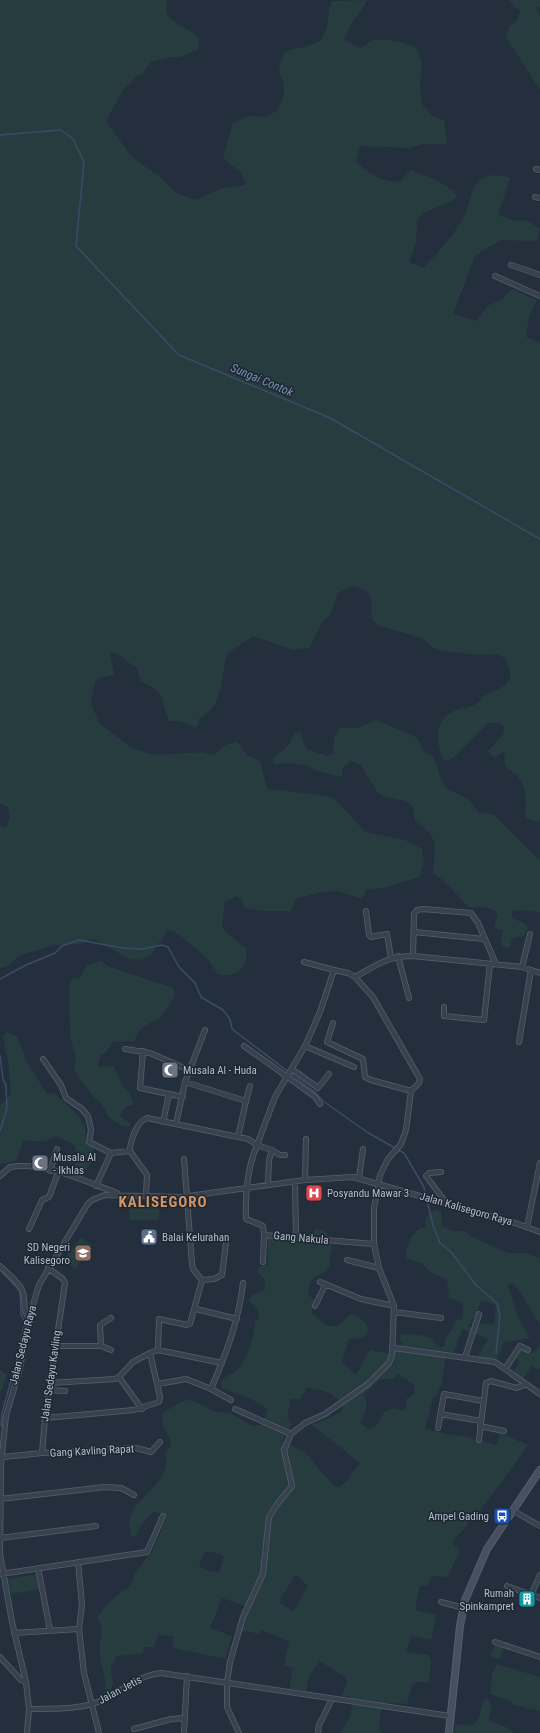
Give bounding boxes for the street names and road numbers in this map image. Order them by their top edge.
street label: Jalan Kalisegoro Raya [418,1190,514,1228]
street label: Gang Nakula [273,1229,329,1247]
street label: Jalan Sedayu Raya [7,1304,39,1386]
street label: Jalan Sedayu Kavling [38,1330,64,1422]
street label: Gang Kavling Rapat [50,1442,134,1460]
street label: Jalan Jetis [96,1673,144,1707]

